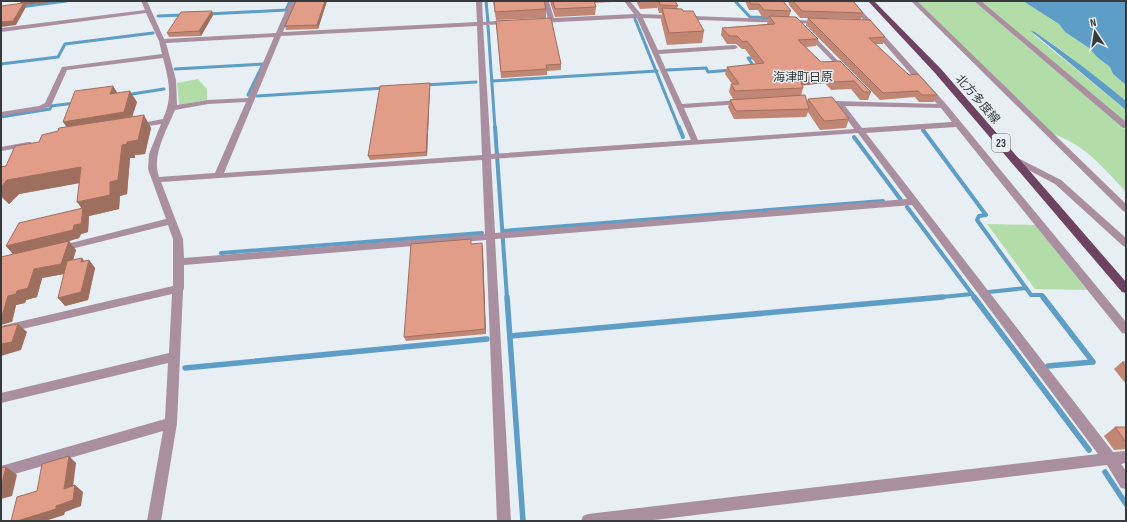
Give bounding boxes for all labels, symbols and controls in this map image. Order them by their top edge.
north arrow [1075,12,1115,52]
text: N [1089,16,1097,30]
district label: 海津町日原 [773,70,833,85]
street label: 北方多度線 [952,72,1003,127]
road number: 23 [992,134,1010,152]

